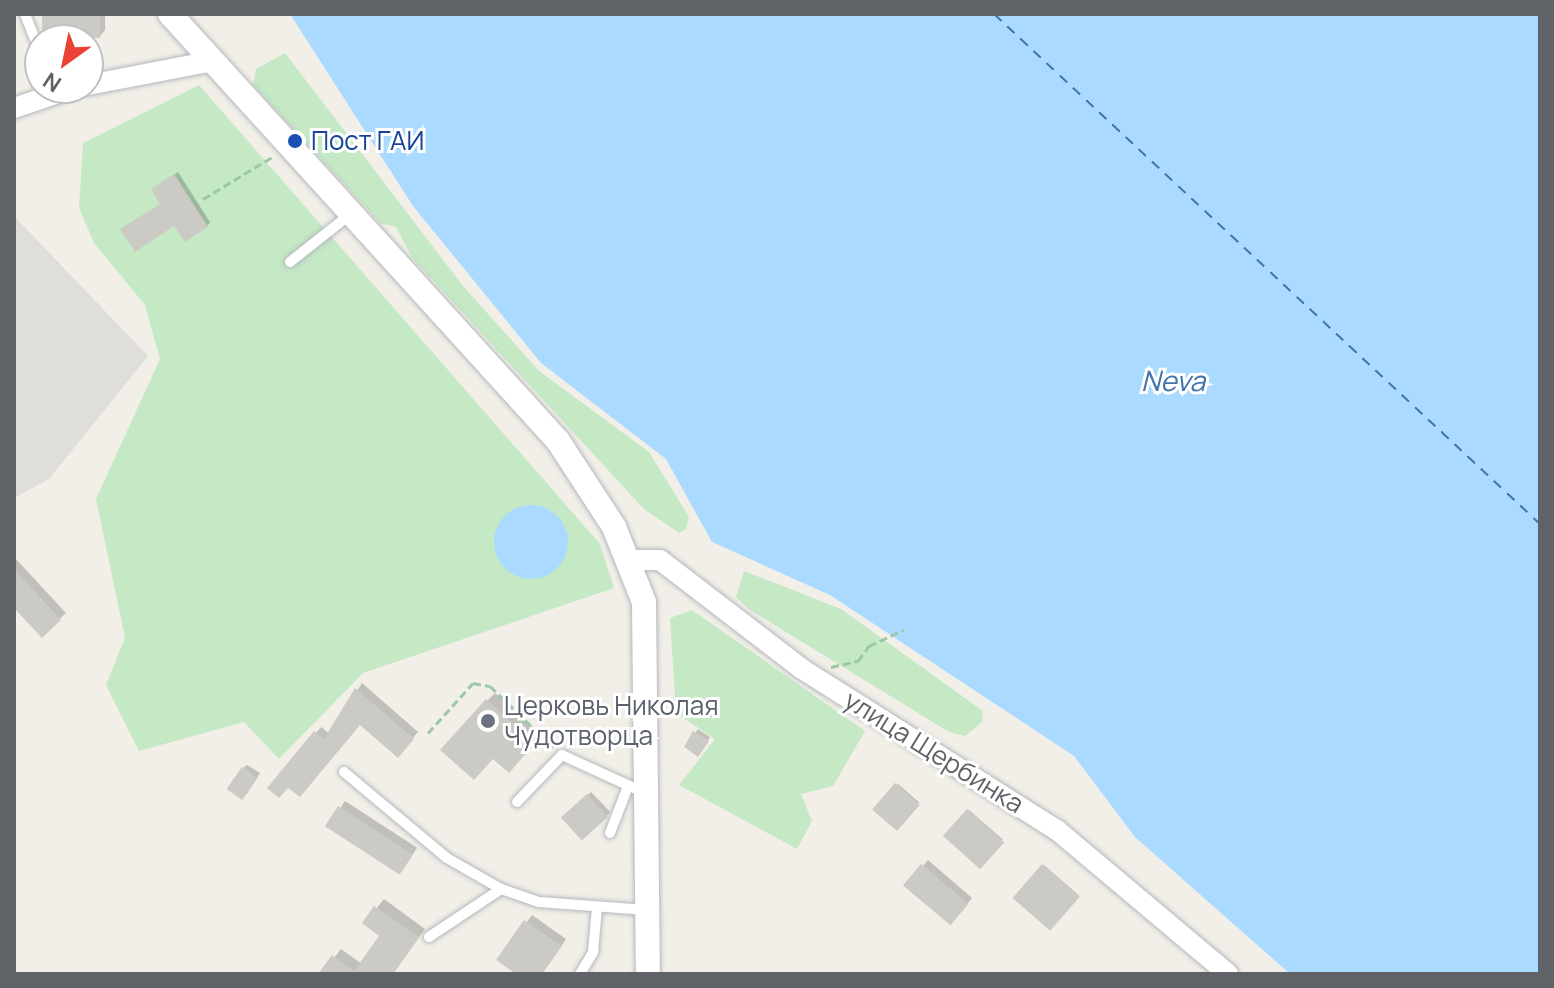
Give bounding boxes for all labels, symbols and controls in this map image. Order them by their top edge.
north arrow [24,24,104,104]
text: N [37,66,67,99]
place label: Пост ГАИ [311,125,424,157]
marker: Пост ГАИ [286,132,304,150]
water label: Neva [1141,363,1205,397]
street label: улица Щербинка [838,684,1030,820]
place label: Церковь Николая Чудотворца [504,690,719,752]
marker: Церковь Николая Чудотворца [479,712,497,730]

